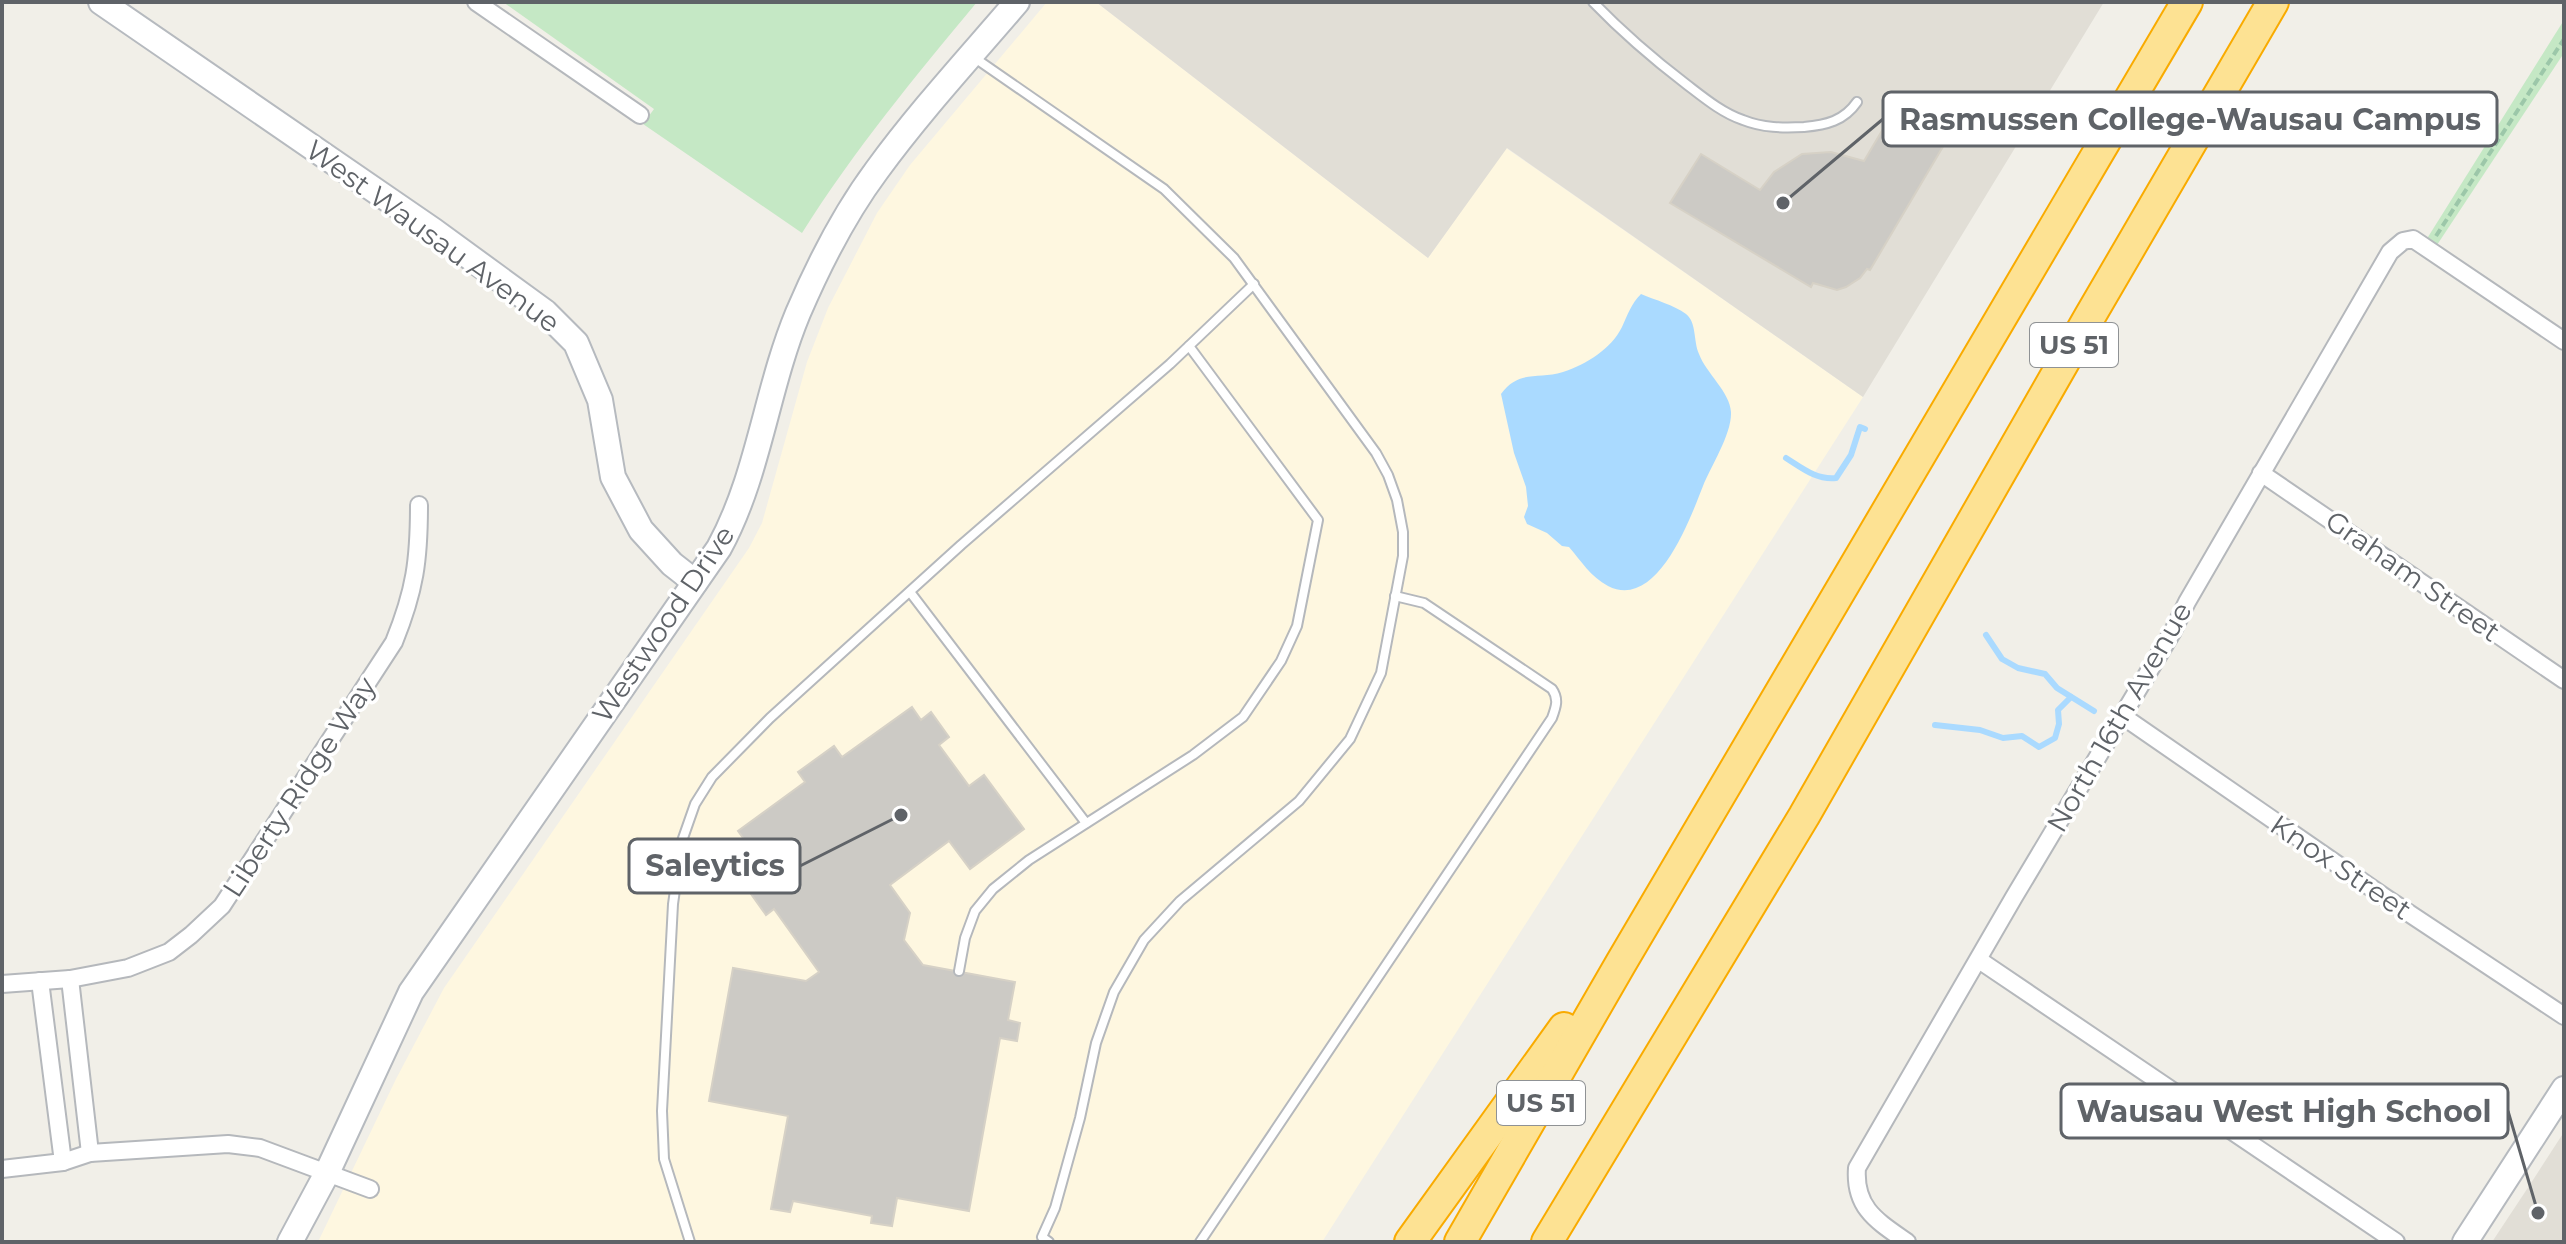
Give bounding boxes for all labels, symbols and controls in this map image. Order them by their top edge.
callout: Rasmussen College-Wausau Campus [1883,92,2497,146]
text: Rasmussen College-Wausau Campus [1899,101,2481,138]
street label: West Wausau Avenue [299,132,567,340]
road number: US 51 [2030,323,2118,367]
street label: Graham Street [2319,503,2507,649]
street label: Westwood Drive [585,519,741,729]
street label: North 16th Avenue [2039,596,2199,838]
street label: Liberty Ridge Way [215,670,383,903]
street label: Knox Street [2264,807,2418,927]
callout: Saleytics [629,839,800,893]
text: Saleytics [645,847,785,884]
road number: US 51 [1497,1081,1585,1125]
callout: Wausau West High School [2061,1084,2508,1138]
text: Wausau West High School [2077,1093,2491,1130]

